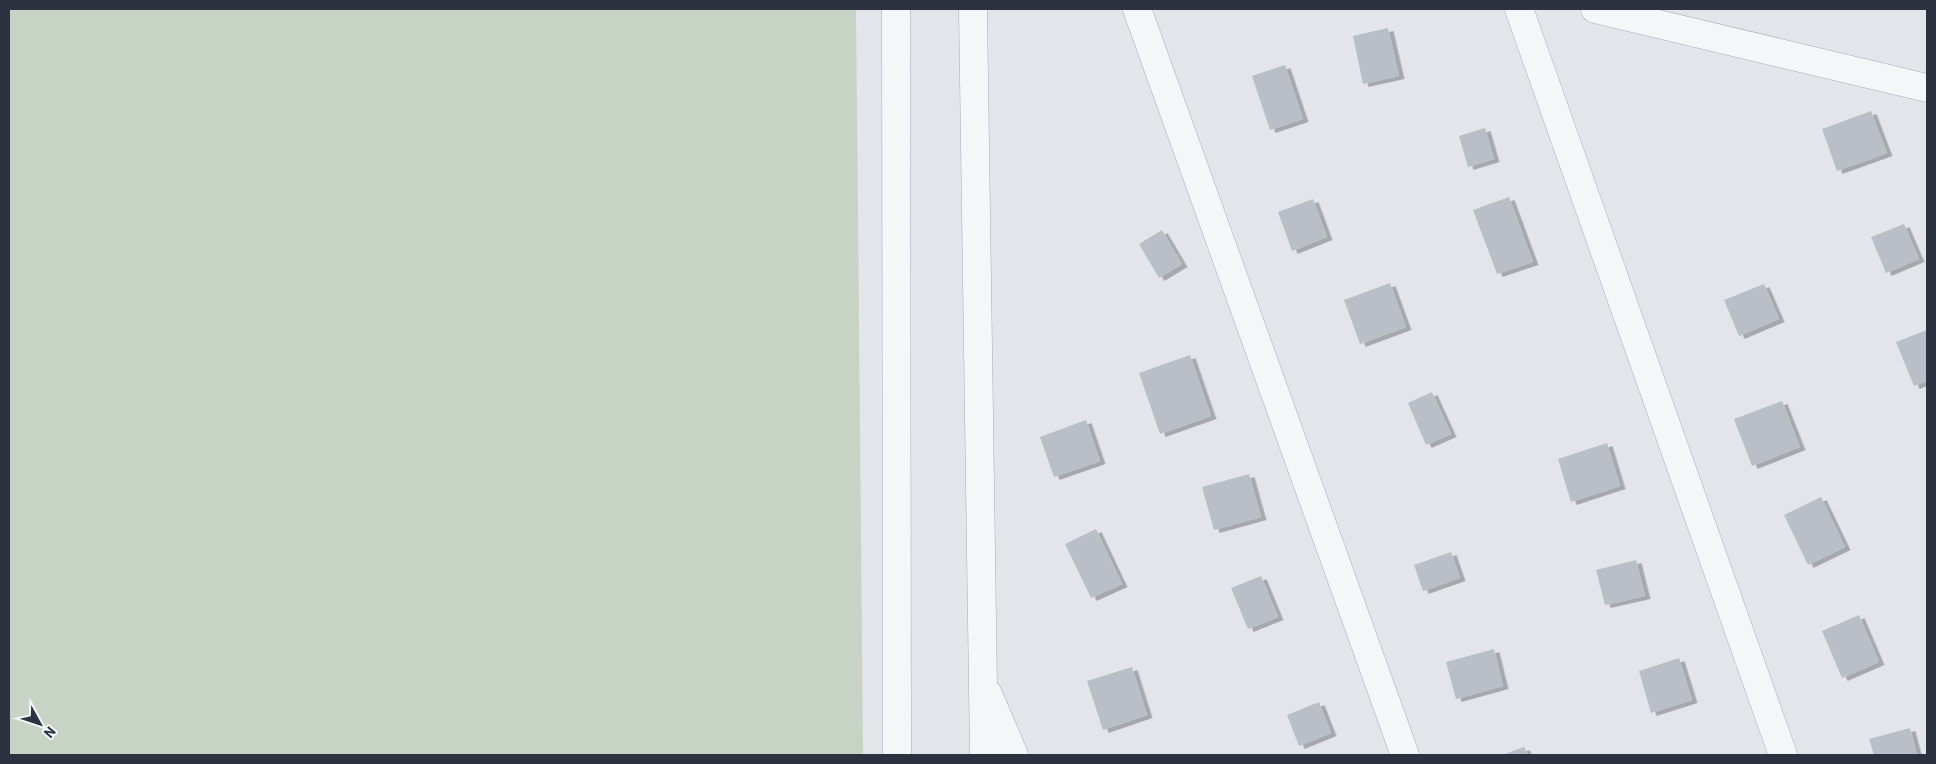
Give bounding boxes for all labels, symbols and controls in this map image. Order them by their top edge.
north arrow [15,699,65,749]
text: N [41,724,60,742]

